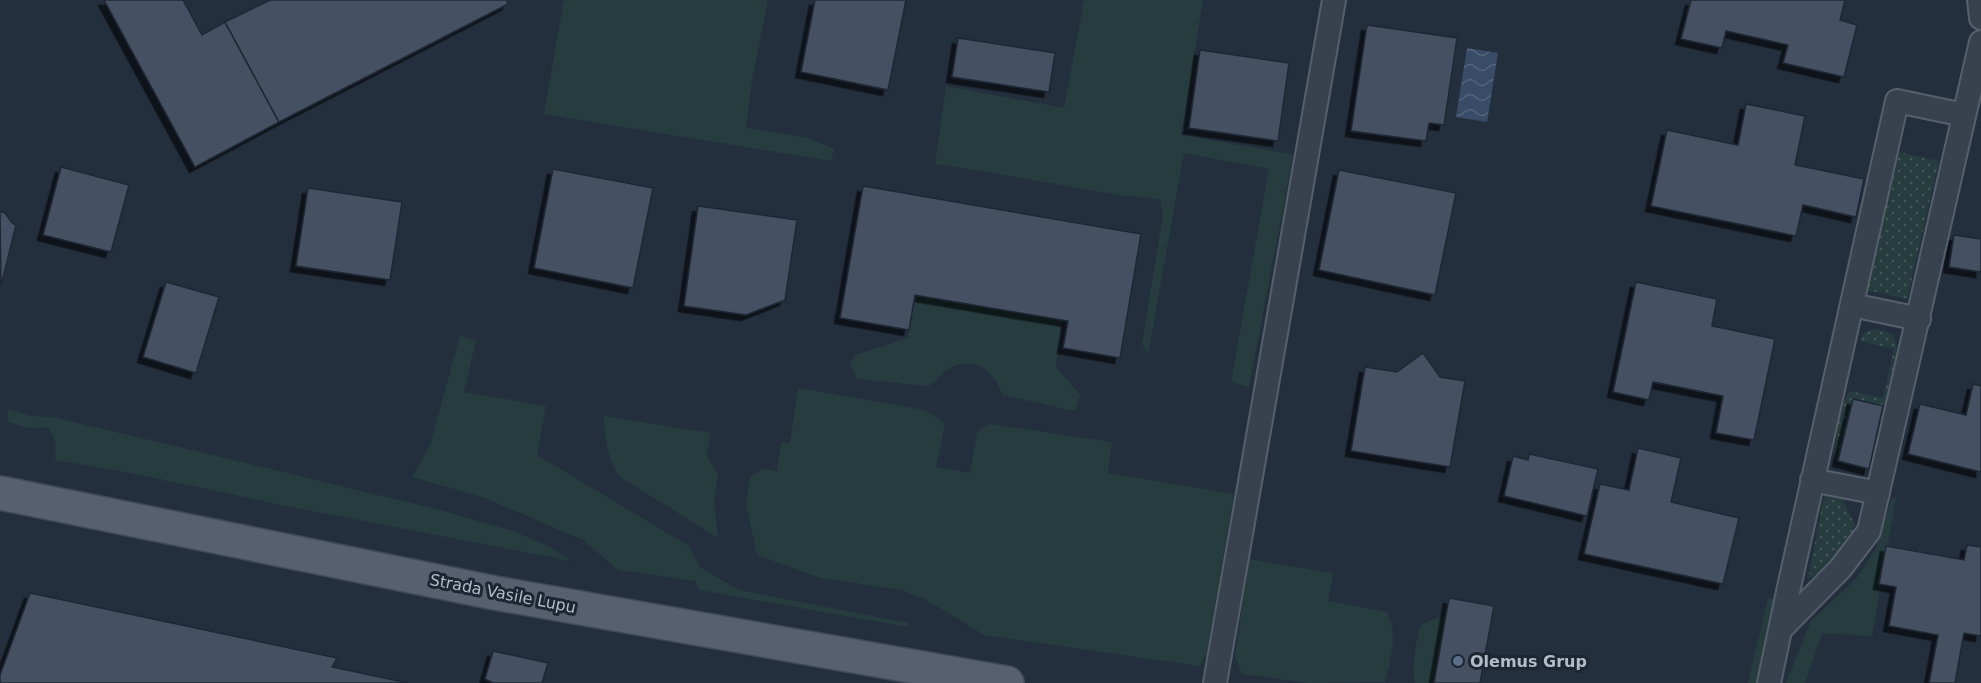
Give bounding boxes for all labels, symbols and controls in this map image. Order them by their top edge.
street label: Strada Vasile Lupu [428,570,578,617]
place label: Olemus Grup [1470,652,1587,671]
marker: Olemus Grup [1451,654,1465,668]

